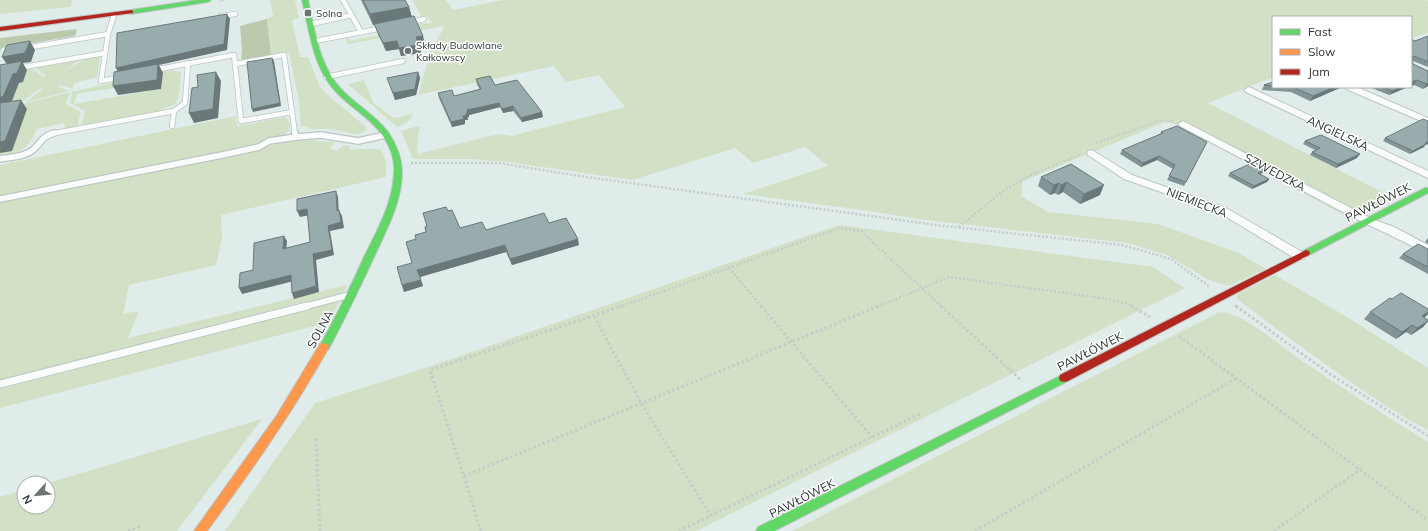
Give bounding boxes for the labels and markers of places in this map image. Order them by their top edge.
place label: Solna [316,7,342,20]
marker: Solna [303,8,313,18]
place label: Składy Budowlane Kałkowscy [416,39,502,64]
marker: Składy Budowlane Kałkowscy [403,46,413,56]

